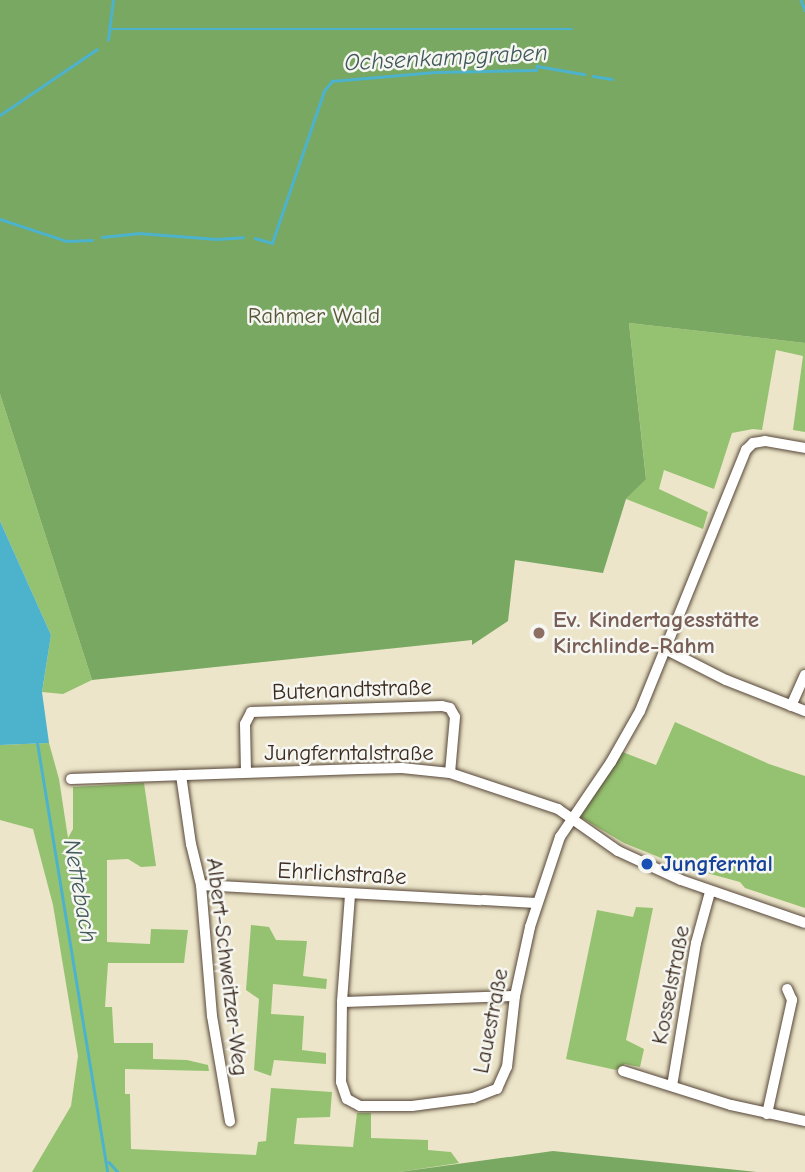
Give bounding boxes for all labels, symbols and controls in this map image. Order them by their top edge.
water label: Ochsenkampgraben [344,38,548,78]
park label: Rahmer Wald [248,302,380,330]
place label: Ev. Kindertagesstätte Kirchlinde-Rahm [553,606,759,660]
marker: Ev. Kindertagesstätte Kirchlinde-Rahm [531,625,547,641]
street label: Butenandtstraße [272,673,432,707]
street label: Jungferntalstraße [264,739,434,767]
water label: Nettebach [57,837,103,945]
place label: Jungferntal [661,850,773,878]
street label: Albert-Schweitzer-Weg [200,856,254,1078]
marker: Jungferntal [639,856,655,872]
street label: Ehrlichstraße [277,857,407,891]
street label: Kosselstraße [646,923,696,1047]
street label: Lauestraße [467,966,515,1076]

